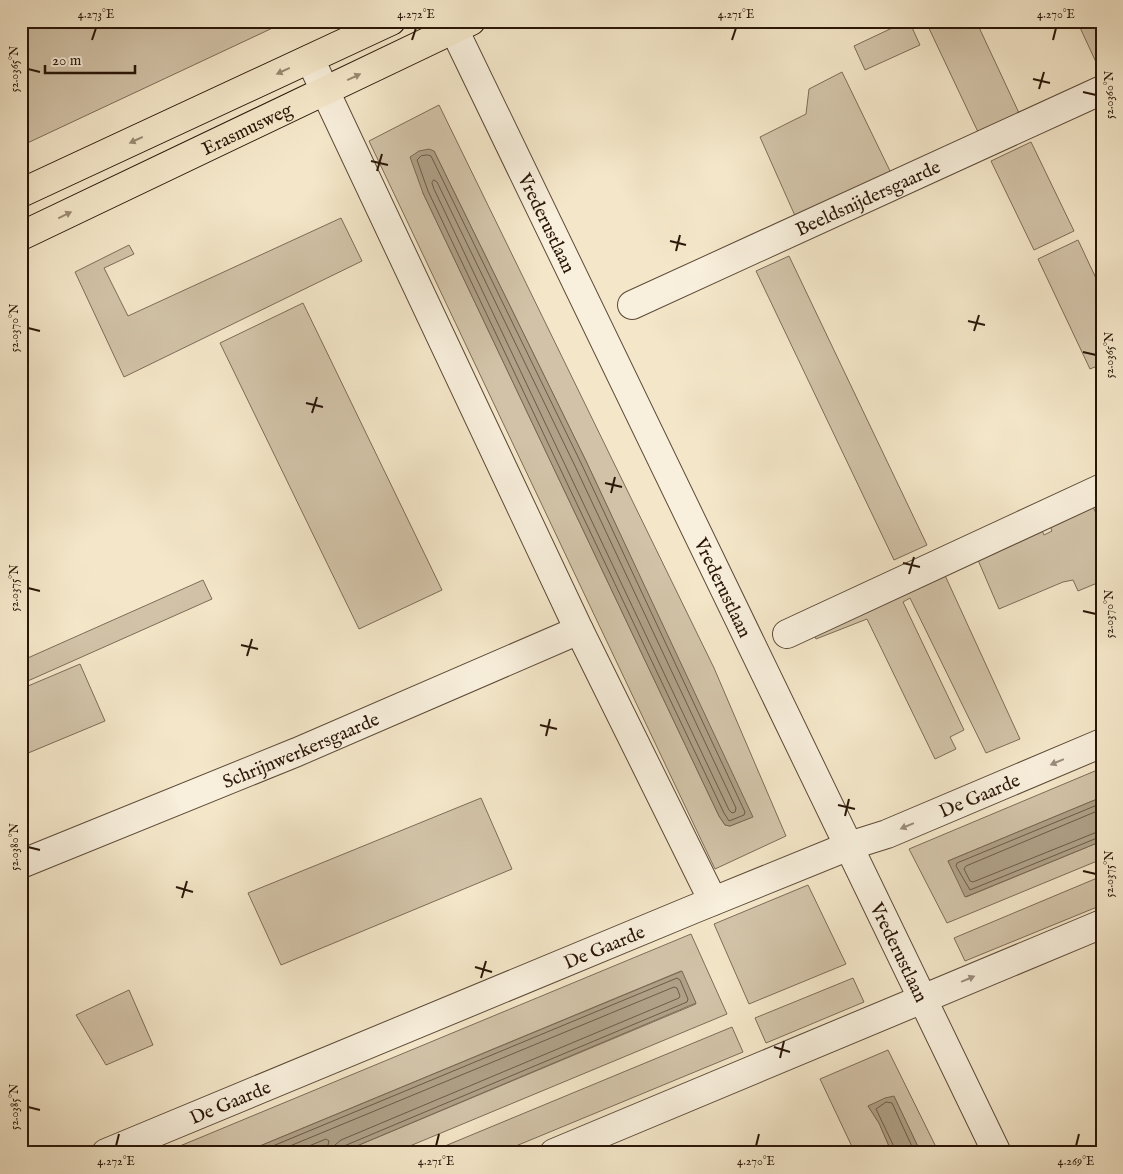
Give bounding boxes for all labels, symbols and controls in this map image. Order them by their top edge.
text: 4.273°E [78,7,114,22]
text: 4.272°E [397,7,435,22]
text: 4.271°E [718,7,754,22]
text: 4.270°E [1037,7,1075,22]
scale bar [45,42,135,74]
text: 52.0365°N [7,45,22,92]
text: 20 m [52,51,82,70]
one-way arrow [276,68,290,76]
text: 52.0360°N [1102,70,1117,119]
one-way arrow [347,72,361,80]
street label: Erasmusweg [198,98,297,162]
one-way arrow [129,136,143,144]
street label: Beeldsnijdersgaarde [792,155,945,243]
street label: Vrederustlaan [511,169,580,277]
one-way arrow [58,211,72,219]
text: 52.0370°N [7,303,22,352]
text: 52.0365°N [1102,331,1117,378]
street label: Vrederustlaan [687,534,756,642]
text: 52.0375°N [7,564,22,612]
text: 52.0370°N [1102,589,1117,638]
street label: Schrijnwerkersgaarde [219,708,384,795]
one-way arrow [1049,758,1064,766]
street label: De Gaarde [936,769,1024,825]
one-way arrow [900,822,914,830]
text: 52.0380°N [7,823,22,871]
text: 52.0375°N [1102,850,1117,898]
street label: Vrederustlaan [863,898,932,1007]
street label: De Gaarde [560,921,649,976]
one-way arrow [961,975,975,983]
street label: De Gaarde [186,1076,275,1131]
text: 52.0385°N [7,1083,22,1130]
text: 4.272°E [97,1154,135,1169]
text: 4.271°E [418,1154,454,1169]
text: 4.270°E [737,1154,775,1169]
text: 4.269°E [1058,1154,1094,1169]

